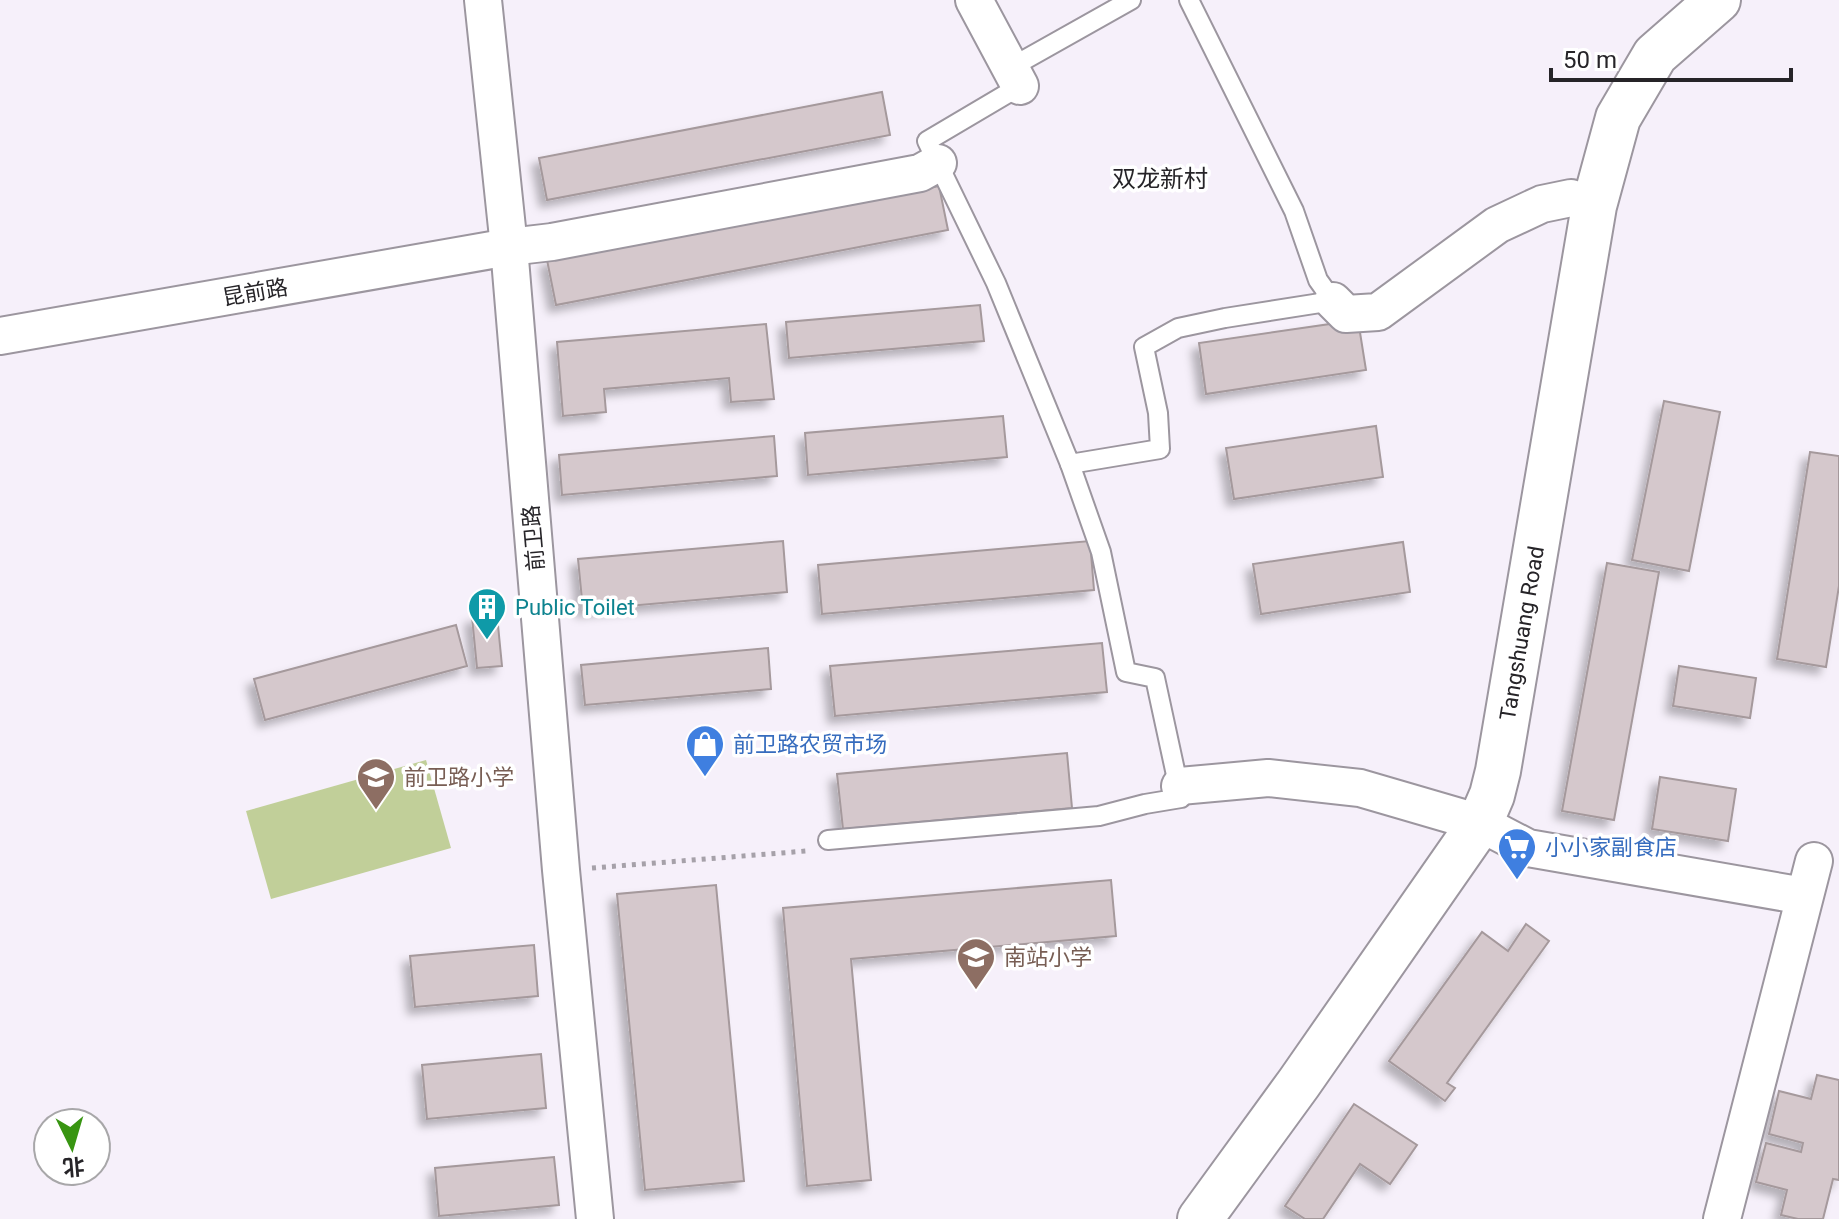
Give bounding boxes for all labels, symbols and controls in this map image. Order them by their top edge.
scale bar [1551,32,1791,82]
text: 50 m [1563,46,1617,74]
district label: 双龙新村 [1112,165,1208,193]
street label: 昆前路 [220,274,290,311]
street label: 前卫路 [518,504,549,572]
street label: Tangshuang Road [1495,544,1549,722]
building icon: Public Toilet [466,586,508,641]
place label: Public Toilet [515,595,635,620]
shop icon: 前卫路农贸市场 [684,723,726,778]
place label: 前卫路农贸市场 [733,732,887,757]
school or university icon: 前卫路小学 [355,756,397,811]
place label: 前卫路小学 [404,765,514,790]
supermarket icon: 小小家副食店 [1496,826,1538,881]
place label: 小小家副食店 [1545,835,1677,860]
school or university icon: 南站小学 [955,936,997,991]
place label: 南站小学 [1004,945,1092,970]
north arrow [32,1107,112,1187]
text: 北 [62,1153,86,1180]

